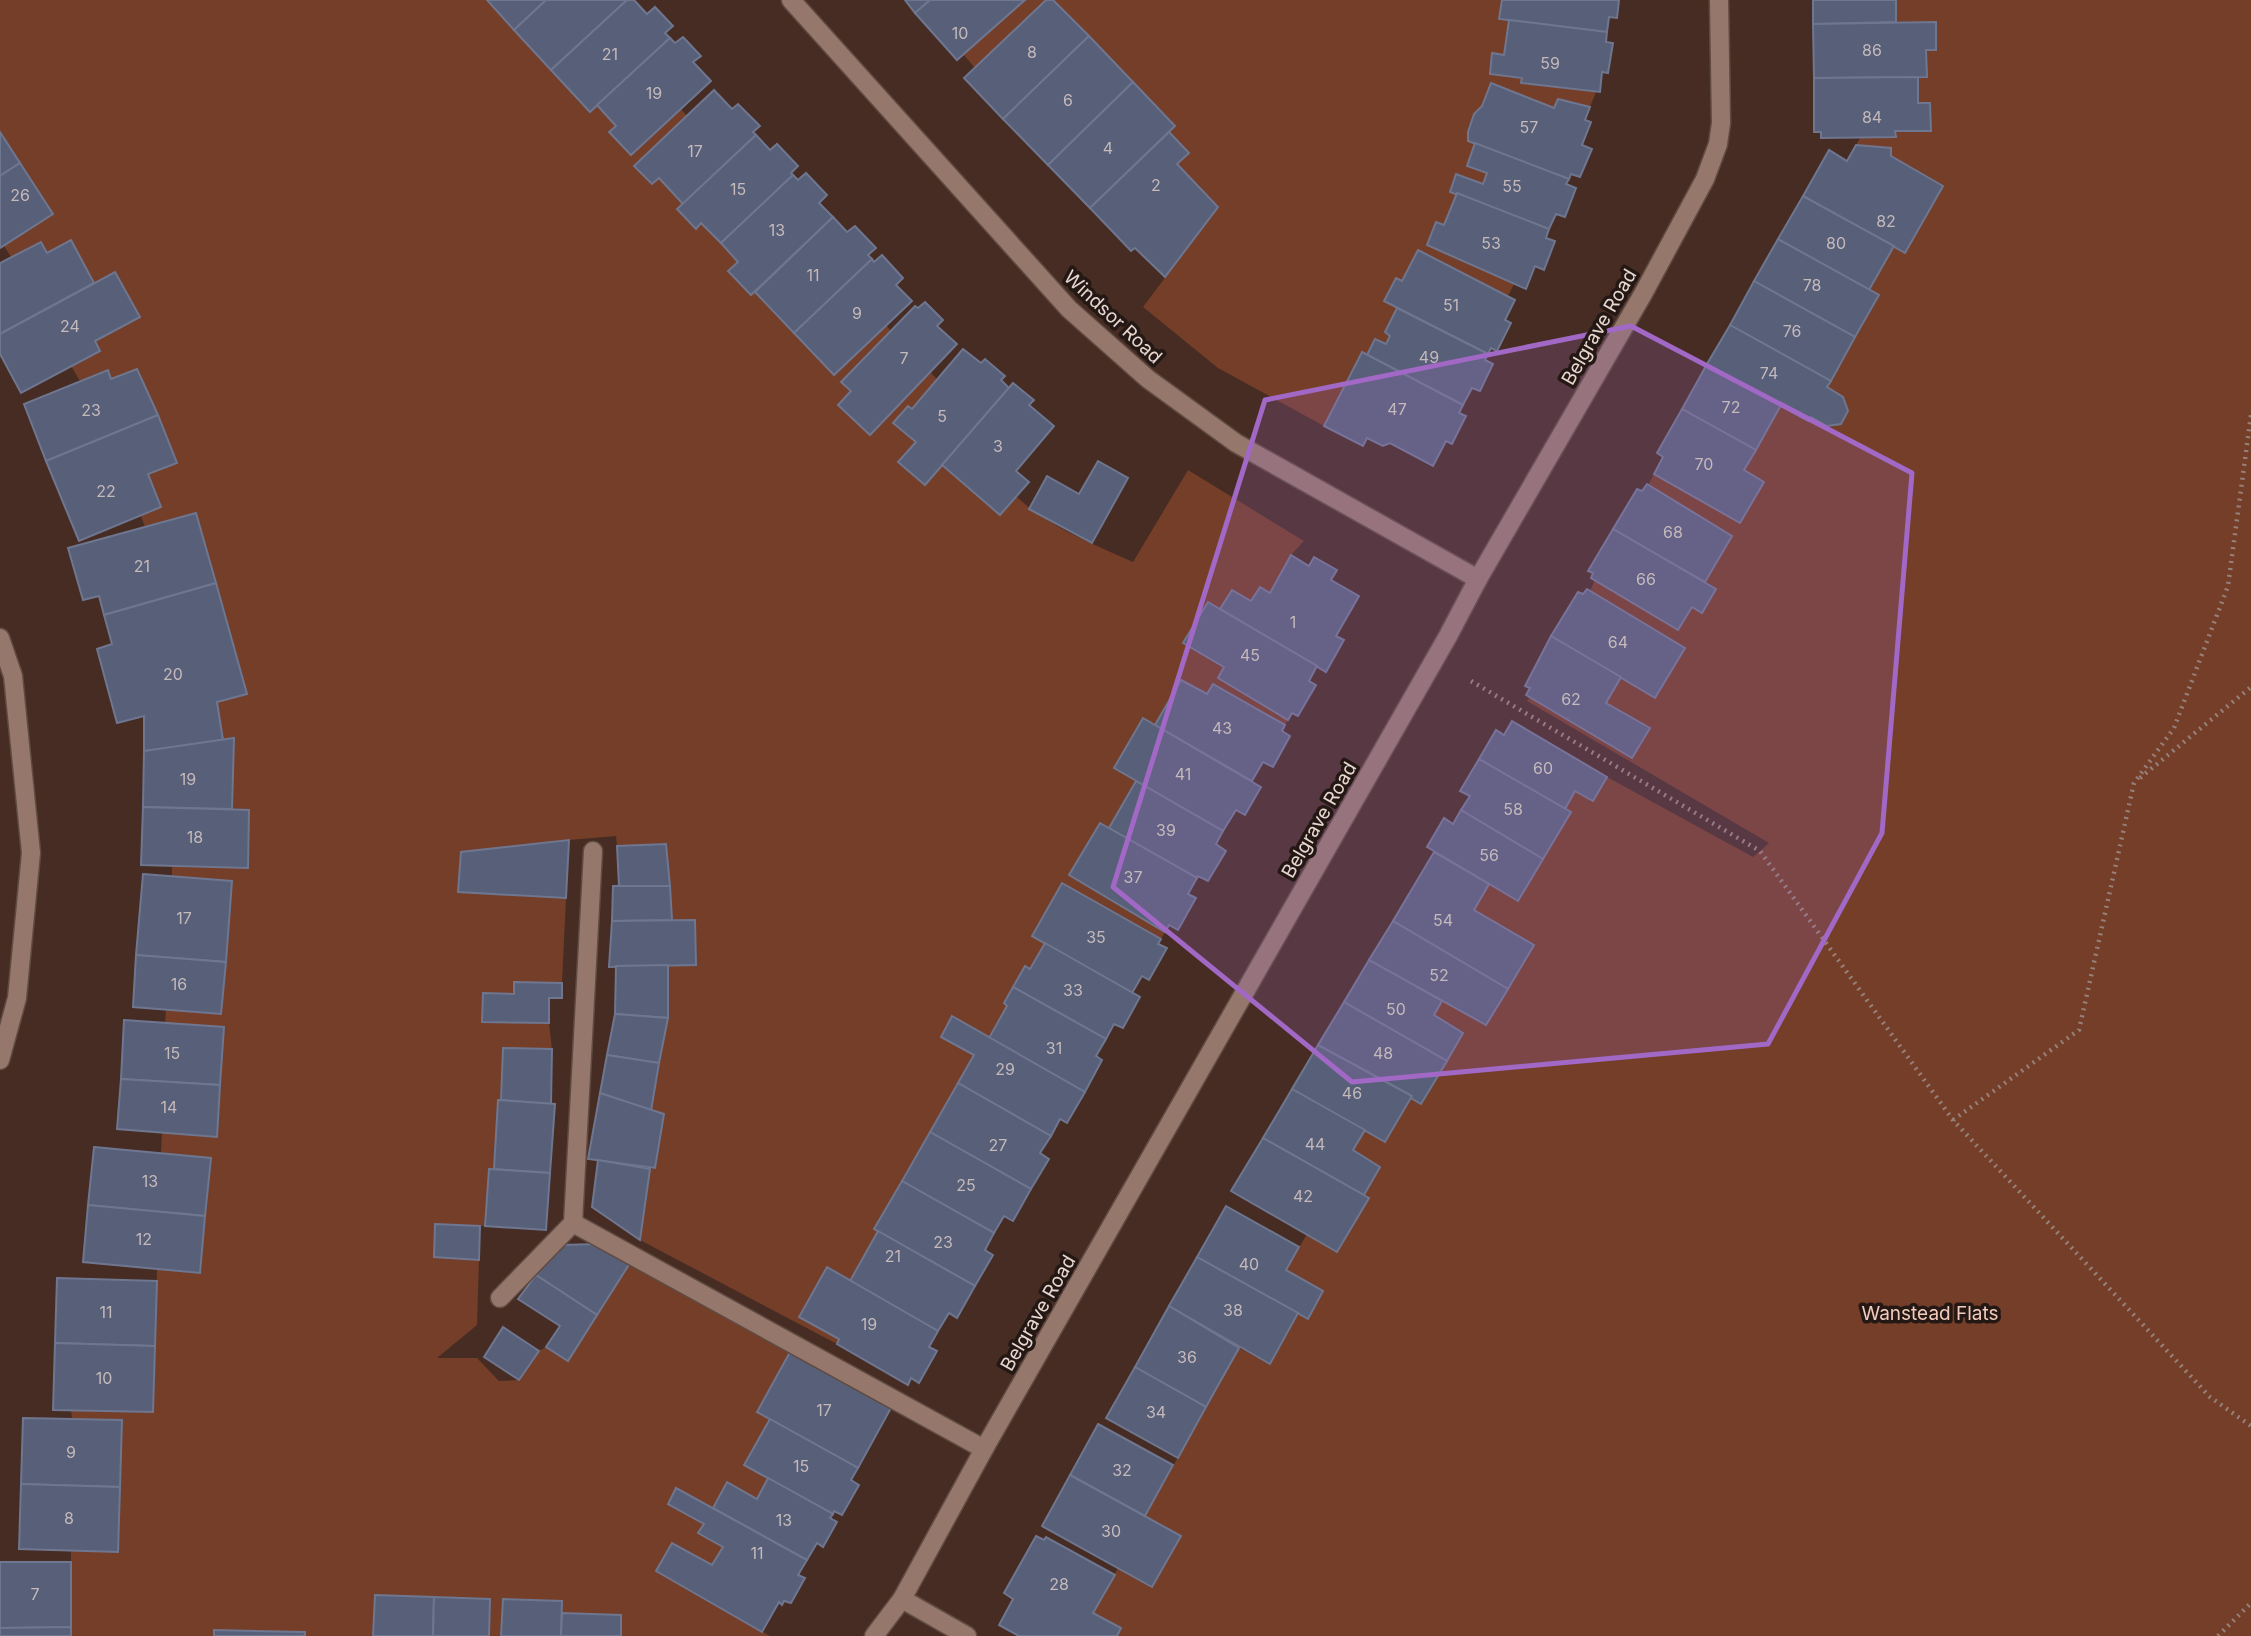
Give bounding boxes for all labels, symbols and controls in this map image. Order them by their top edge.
house number: 10 [952,23,968,43]
house number: 86 [1862,40,1882,60]
house number: 8 [1027,42,1037,62]
house number: 21 [602,44,618,64]
house number: 59 [1540,53,1560,73]
house number: 19 [646,83,662,103]
house number: 6 [1063,90,1073,110]
house number: 84 [1862,107,1882,127]
house number: 57 [1520,117,1538,137]
house number: 4 [1103,138,1113,158]
house number: 17 [687,141,703,161]
house number: 2 [1151,175,1161,195]
house number: 55 [1502,176,1522,196]
house number: 15 [730,179,746,199]
house number: 26 [10,185,30,205]
house number: 82 [1876,211,1896,231]
house number: 13 [769,220,785,240]
house number: 53 [1481,233,1501,253]
house number: 80 [1826,233,1846,253]
house number: 11 [806,265,820,285]
street label: Belgrave Road [1557,265,1641,389]
street label: Windsor Road [1059,266,1167,368]
house number: 78 [1803,275,1821,295]
house number: 51 [1443,295,1459,315]
house number: 9 [852,303,862,323]
house number: 24 [60,316,80,336]
house number: 76 [1783,321,1801,341]
house number: 49 [1419,347,1439,367]
house number: 7 [899,348,909,368]
house number: 74 [1760,363,1778,383]
house number: 72 [1722,397,1740,417]
house number: 47 [1387,399,1407,419]
house number: 23 [81,400,101,420]
house number: 5 [937,406,947,426]
house number: 3 [993,436,1003,456]
house number: 70 [1695,454,1713,474]
house number: 22 [96,481,116,501]
house number: 68 [1663,522,1683,542]
house number: 21 [134,556,150,576]
house number: 66 [1636,569,1656,589]
house number: 1 [1290,612,1296,632]
house number: 64 [1608,632,1628,652]
house number: 45 [1240,645,1260,665]
house number: 20 [163,664,183,684]
house number: 62 [1561,689,1581,709]
house number: 43 [1212,718,1232,738]
street label: Belgrave Road [1277,758,1361,882]
house number: 60 [1533,758,1553,778]
house number: 41 [1175,764,1191,784]
house number: 19 [180,769,196,789]
house number: 58 [1503,799,1523,819]
house number: 39 [1156,820,1176,840]
house number: 18 [187,827,203,847]
house number: 56 [1479,845,1499,865]
house number: 37 [1124,867,1142,887]
house number: 17 [176,908,192,928]
house number: 54 [1433,910,1453,930]
house number: 35 [1086,927,1106,947]
house number: 52 [1429,965,1449,985]
house number: 16 [171,974,187,994]
house number: 33 [1063,980,1083,1000]
house number: 50 [1386,999,1406,1019]
house number: 31 [1046,1038,1062,1058]
house number: 15 [164,1043,180,1063]
house number: 48 [1373,1043,1393,1063]
house number: 29 [995,1059,1015,1079]
house number: 46 [1342,1083,1362,1103]
house number: 14 [161,1097,177,1117]
house number: 44 [1305,1134,1325,1154]
house number: 27 [989,1135,1007,1155]
house number: 13 [142,1171,158,1191]
house number: 25 [956,1175,976,1195]
house number: 42 [1293,1186,1313,1206]
house number: 12 [136,1229,152,1249]
house number: 23 [933,1232,953,1252]
house number: 21 [885,1246,901,1266]
street label: Belgrave Road [996,1251,1080,1375]
house number: 40 [1239,1254,1259,1274]
house number: 38 [1223,1300,1243,1320]
house number: 11 [99,1302,113,1322]
park label: Wanstead Flats [1861,1302,1999,1325]
house number: 19 [861,1314,877,1334]
house number: 36 [1177,1347,1197,1367]
house number: 10 [96,1368,112,1388]
house number: 17 [816,1400,832,1420]
house number: 34 [1146,1402,1166,1422]
house number: 9 [66,1442,76,1462]
house number: 15 [793,1456,809,1476]
house number: 32 [1112,1460,1132,1480]
house number: 8 [64,1508,74,1528]
house number: 13 [776,1510,792,1530]
house number: 30 [1101,1521,1121,1541]
house number: 11 [750,1543,764,1563]
house number: 28 [1049,1574,1069,1594]
house number: 7 [30,1584,40,1604]

